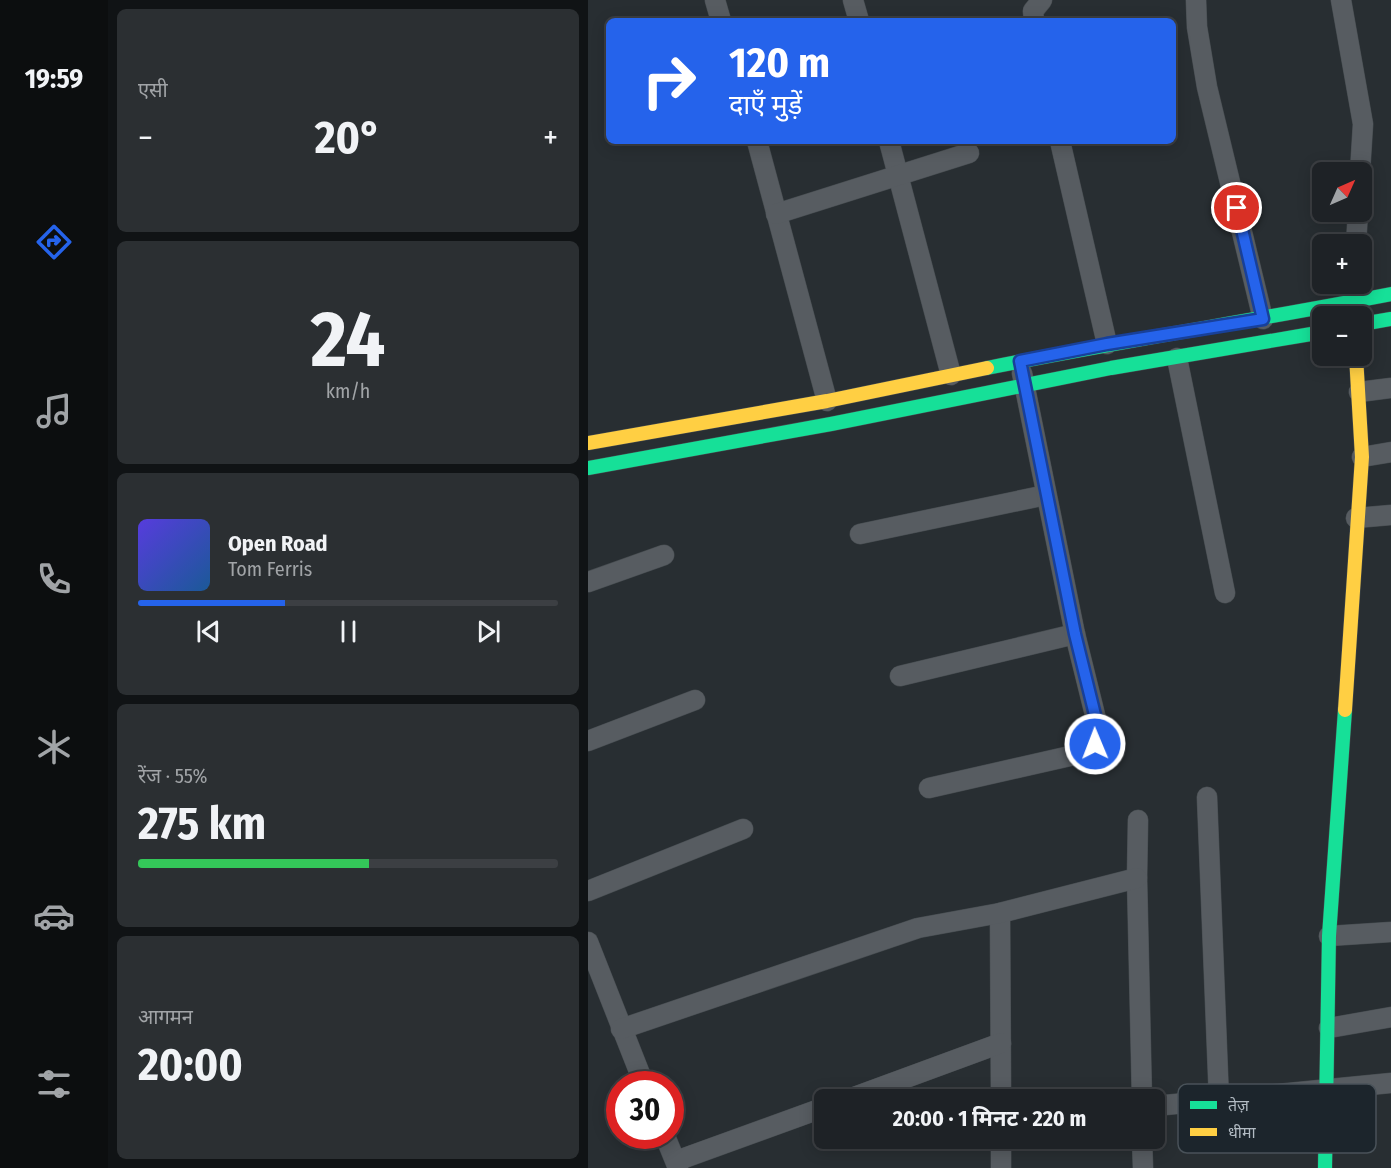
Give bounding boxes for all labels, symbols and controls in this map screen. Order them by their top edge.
text: 120 m [729,38,830,88]
icon: right [630,42,708,120]
text: 19:59 [25,63,83,95]
text: एसी [138,78,168,102]
text: दाएँ मुड़ें [729,89,802,121]
text: 20° [315,111,381,165]
text: − [138,118,153,158]
text: + [543,118,558,158]
north arrow [1312,162,1372,222]
map controls [1312,162,1372,366]
pin [1211,182,1262,233]
icon: arrive [1220,191,1253,224]
icon: directions [33,221,75,263]
button: + [1312,234,1372,294]
text: 24 [311,293,385,387]
button: − [1312,306,1372,366]
text: km/h [326,379,370,403]
icon: music [33,390,75,432]
text: Open Road [228,530,328,557]
text: Tom Ferris [228,557,312,581]
icon: phone [33,558,75,600]
icon: previous [192,615,225,648]
icon: pause [332,615,365,648]
icon: next [472,615,505,648]
position arrow [1063,712,1127,776]
icon: climate [33,726,75,768]
text: रेंज · 55% [138,764,207,788]
text: 275 km [138,797,266,851]
icon: car [33,895,75,937]
text: आगमन [138,1005,193,1029]
text: 20:00 [138,1038,243,1092]
icon: filters [33,1063,75,1105]
speed limit sign: 30 [606,1071,684,1149]
legend [1178,1084,1376,1153]
text: तेज़ [1228,1096,1250,1115]
text: 20:00 · 1 मिनट · 220 m [893,1105,1086,1132]
text: धीमा [1228,1123,1257,1142]

